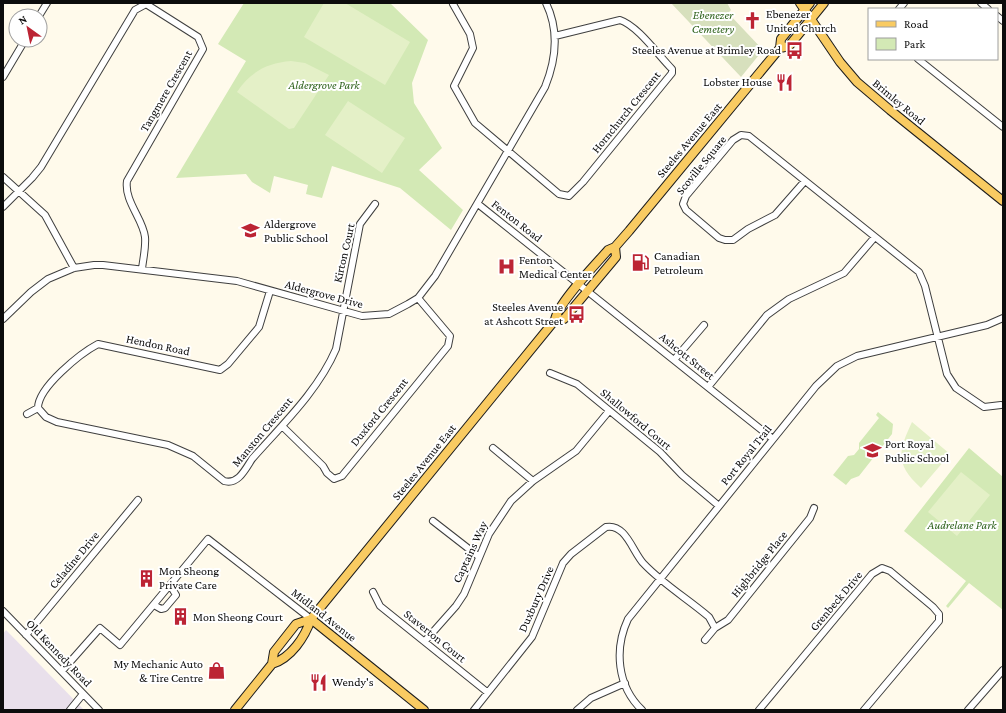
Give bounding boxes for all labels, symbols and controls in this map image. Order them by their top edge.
place label: Ebenezer United Church [766,7,837,35]
north arrow [8,8,48,48]
park label: Ebenezer Cemetery [692,8,734,36]
legend [868,8,998,60]
church icon: Ebenezer United Church [743,11,763,31]
text: N [16,12,29,27]
text: Road [904,17,929,31]
text: Park [904,37,926,51]
bus stop icon: Steeles Avenue at Brimley Road [784,40,804,60]
place label: Steeles Avenue at Brimley Road [632,43,782,57]
street label: Tangmere Crescent [137,47,196,134]
street label: Hornchurch Crescent [589,67,664,156]
restaurant icon: Lobster House [775,72,795,92]
place label: Lobster House [703,75,772,89]
street label: Brimley Road [870,76,929,128]
park label: Aldergrove Park [287,78,360,92]
street label: Steeles Avenue East [653,99,725,180]
street label: Scoville Square [673,133,729,197]
street label: Fenton Road [489,197,546,245]
place label: Aldergrove Public School [264,217,328,245]
school or university icon: Aldergrove Public School [241,221,261,241]
street label: Kirton Court [330,221,358,284]
place label: Canadian Petroleum [654,249,704,277]
place label: Fenton Medical Center [519,253,593,281]
fuel station icon: Canadian Petroleum [631,253,651,273]
hospital icon: Fenton Medical Center [496,257,516,277]
street label: Aldergrove Drive [283,277,365,311]
place label: Steeles Avenue at Ashcott Street [484,300,564,328]
bus stop icon: Steeles Avenue at Ashcott Street [566,304,586,324]
street label: Ashcott Street [656,329,718,383]
street label: Hendon Road [125,331,192,359]
street label: Duxford Crescent [347,374,411,449]
street label: Shallowford Court [598,385,675,453]
street label: Manston Crescent [229,393,296,470]
street label: Steeles Avenue East [389,420,460,503]
street label: Port Royal Trail [717,422,775,488]
place label: Port Royal Public School [885,437,949,465]
school or university icon: Port Royal Public School [862,441,882,461]
park label: Audrelane Park [926,518,997,532]
street label: Captains Way [450,519,491,585]
street label: Celadine Drive [46,528,102,592]
street label: Highbridge Place [728,528,790,600]
place label: Mon Sheong Private Care [159,564,219,592]
street label: Duxbury Drive [515,564,557,634]
building icon: Mon Sheong Private Care [136,568,156,588]
street label: Grenbeck Drive [807,568,865,634]
street label: Midland Avenue [289,585,359,645]
building icon: Mon Sheong Court [170,607,190,627]
street label: Staverton Court [401,607,470,666]
place label: Mon Sheong Court [193,610,284,624]
street label: Old Kennedy Road [23,616,95,690]
place label: My Mechanic Auto & Tire Centre [113,657,203,685]
shop icon: My Mechanic Auto & Tire Centre [206,661,226,681]
restaurant icon: Wendy's [309,672,329,692]
place label: Wendy's [332,675,374,689]

